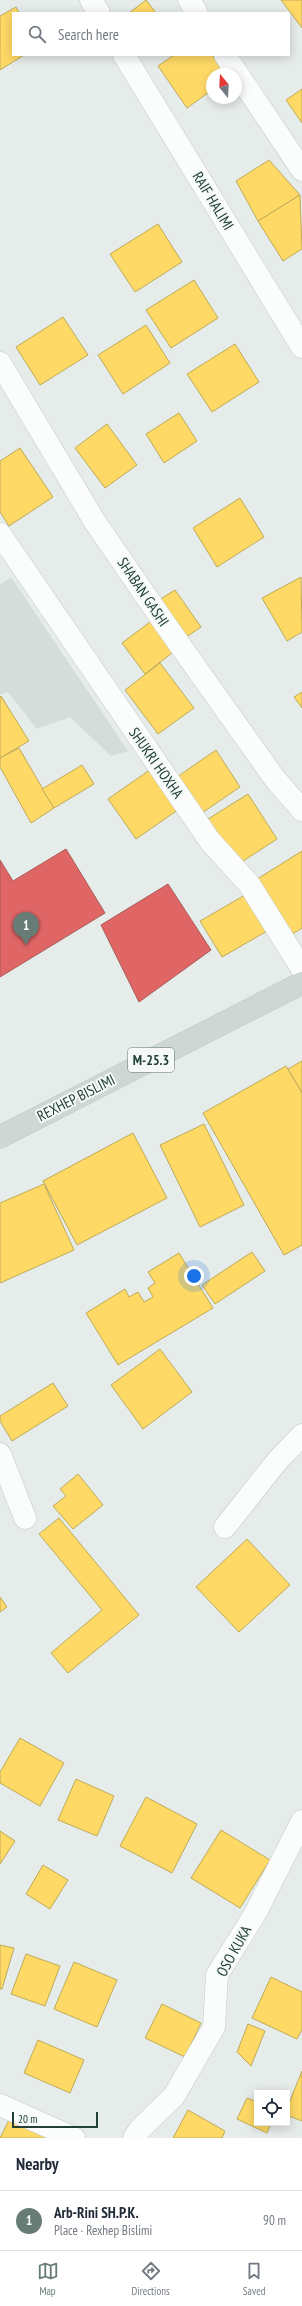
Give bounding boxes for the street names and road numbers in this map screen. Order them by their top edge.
street label: RAIF HALIMI [189,168,238,233]
street label: SHABAN GASHI [113,553,173,630]
street label: SHUKRI HOXHA [125,724,188,803]
road number: M-25.3 [128,1048,174,1072]
street label: REXHEP BISLIMI [34,1070,118,1125]
street label: OSO KUKA [212,1921,256,1980]

